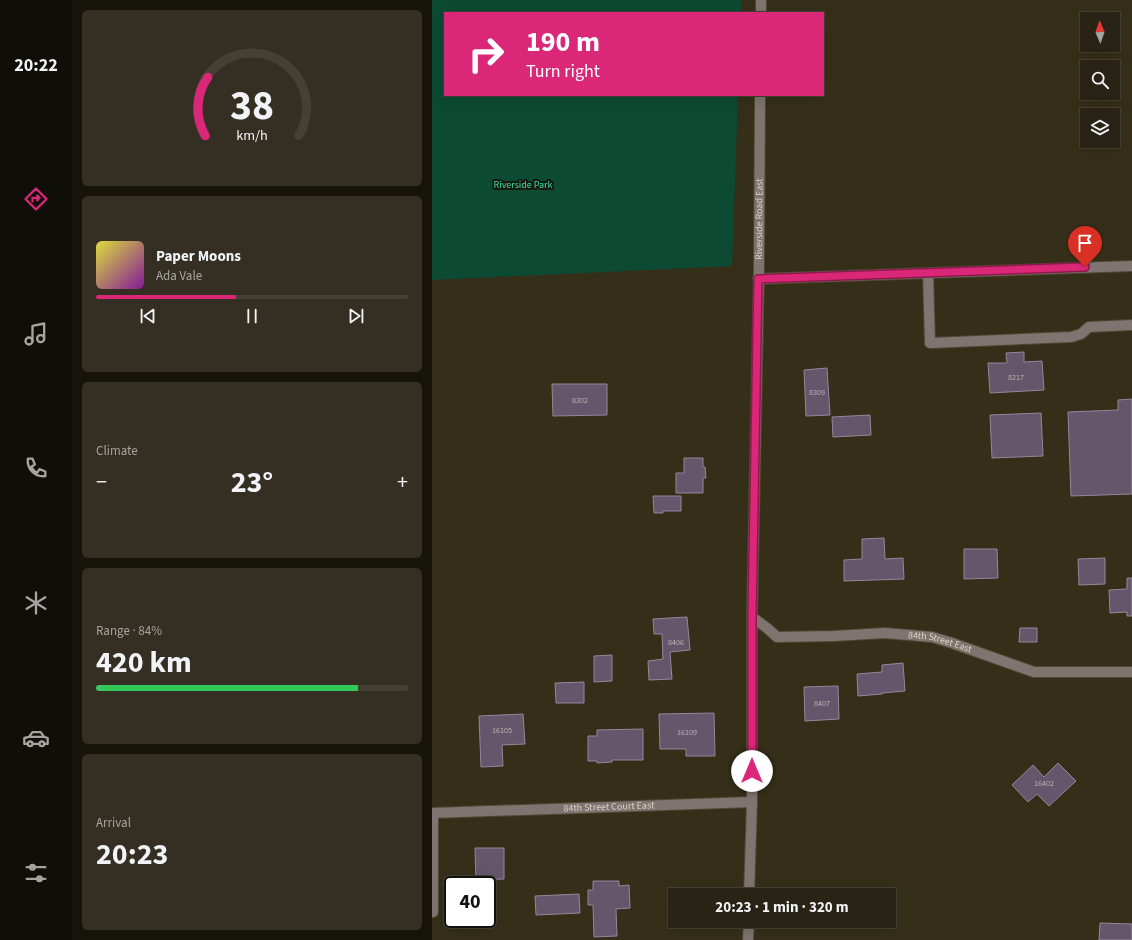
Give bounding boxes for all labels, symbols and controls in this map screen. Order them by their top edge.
north arrow [1080,12,1120,52]
map controls [1080,12,1120,148]
text: 190 m [526,22,600,62]
icon: right [460,28,512,80]
text: 20:22 [14,53,58,78]
text: Turn right [526,59,600,84]
button: search [1080,60,1120,100]
text: 38 [230,76,274,136]
button: layers [1080,108,1120,148]
text: km/h [236,125,268,146]
park label: Riverside Park [493,178,553,192]
street label: Riverside Road East [752,178,767,260]
icon: directions [22,185,50,213]
pin [1068,226,1102,267]
icon: arrive [1074,232,1096,254]
text: Paper Moons [156,246,241,267]
text: Ada Vale [156,267,202,285]
icon: previous [137,305,159,327]
icon: pause [241,305,263,327]
icon: next [345,305,367,327]
icon: music [22,320,50,348]
house number: 8217 [1008,372,1024,383]
house number: 8309 [809,387,825,398]
house number: 8302 [572,395,588,406]
text: Climate [96,442,138,460]
icon: phone [22,454,50,482]
text: 23° [231,461,273,504]
text: − [96,466,107,498]
text: + [397,466,408,498]
icon: climate [22,589,50,617]
text: Range · 84% [96,622,162,640]
street label: 84th Street East [907,628,974,657]
house number: 8406 [668,637,684,648]
text: 420 km [96,641,192,684]
house number: 8407 [814,698,830,709]
icon: car [22,724,50,752]
house number: 16105 [492,725,512,736]
house number: 16109 [677,727,697,738]
position arrow [731,750,773,792]
house number: 16402 [1034,778,1054,789]
street label: 84th Street Court East [563,798,655,815]
text: Arrival [96,814,131,832]
text: 20:23 [96,833,168,876]
icon: filters [22,859,50,887]
speed limit sign: 40 [444,876,496,928]
text: 20:23 · 1 min · 320 m [715,897,849,918]

